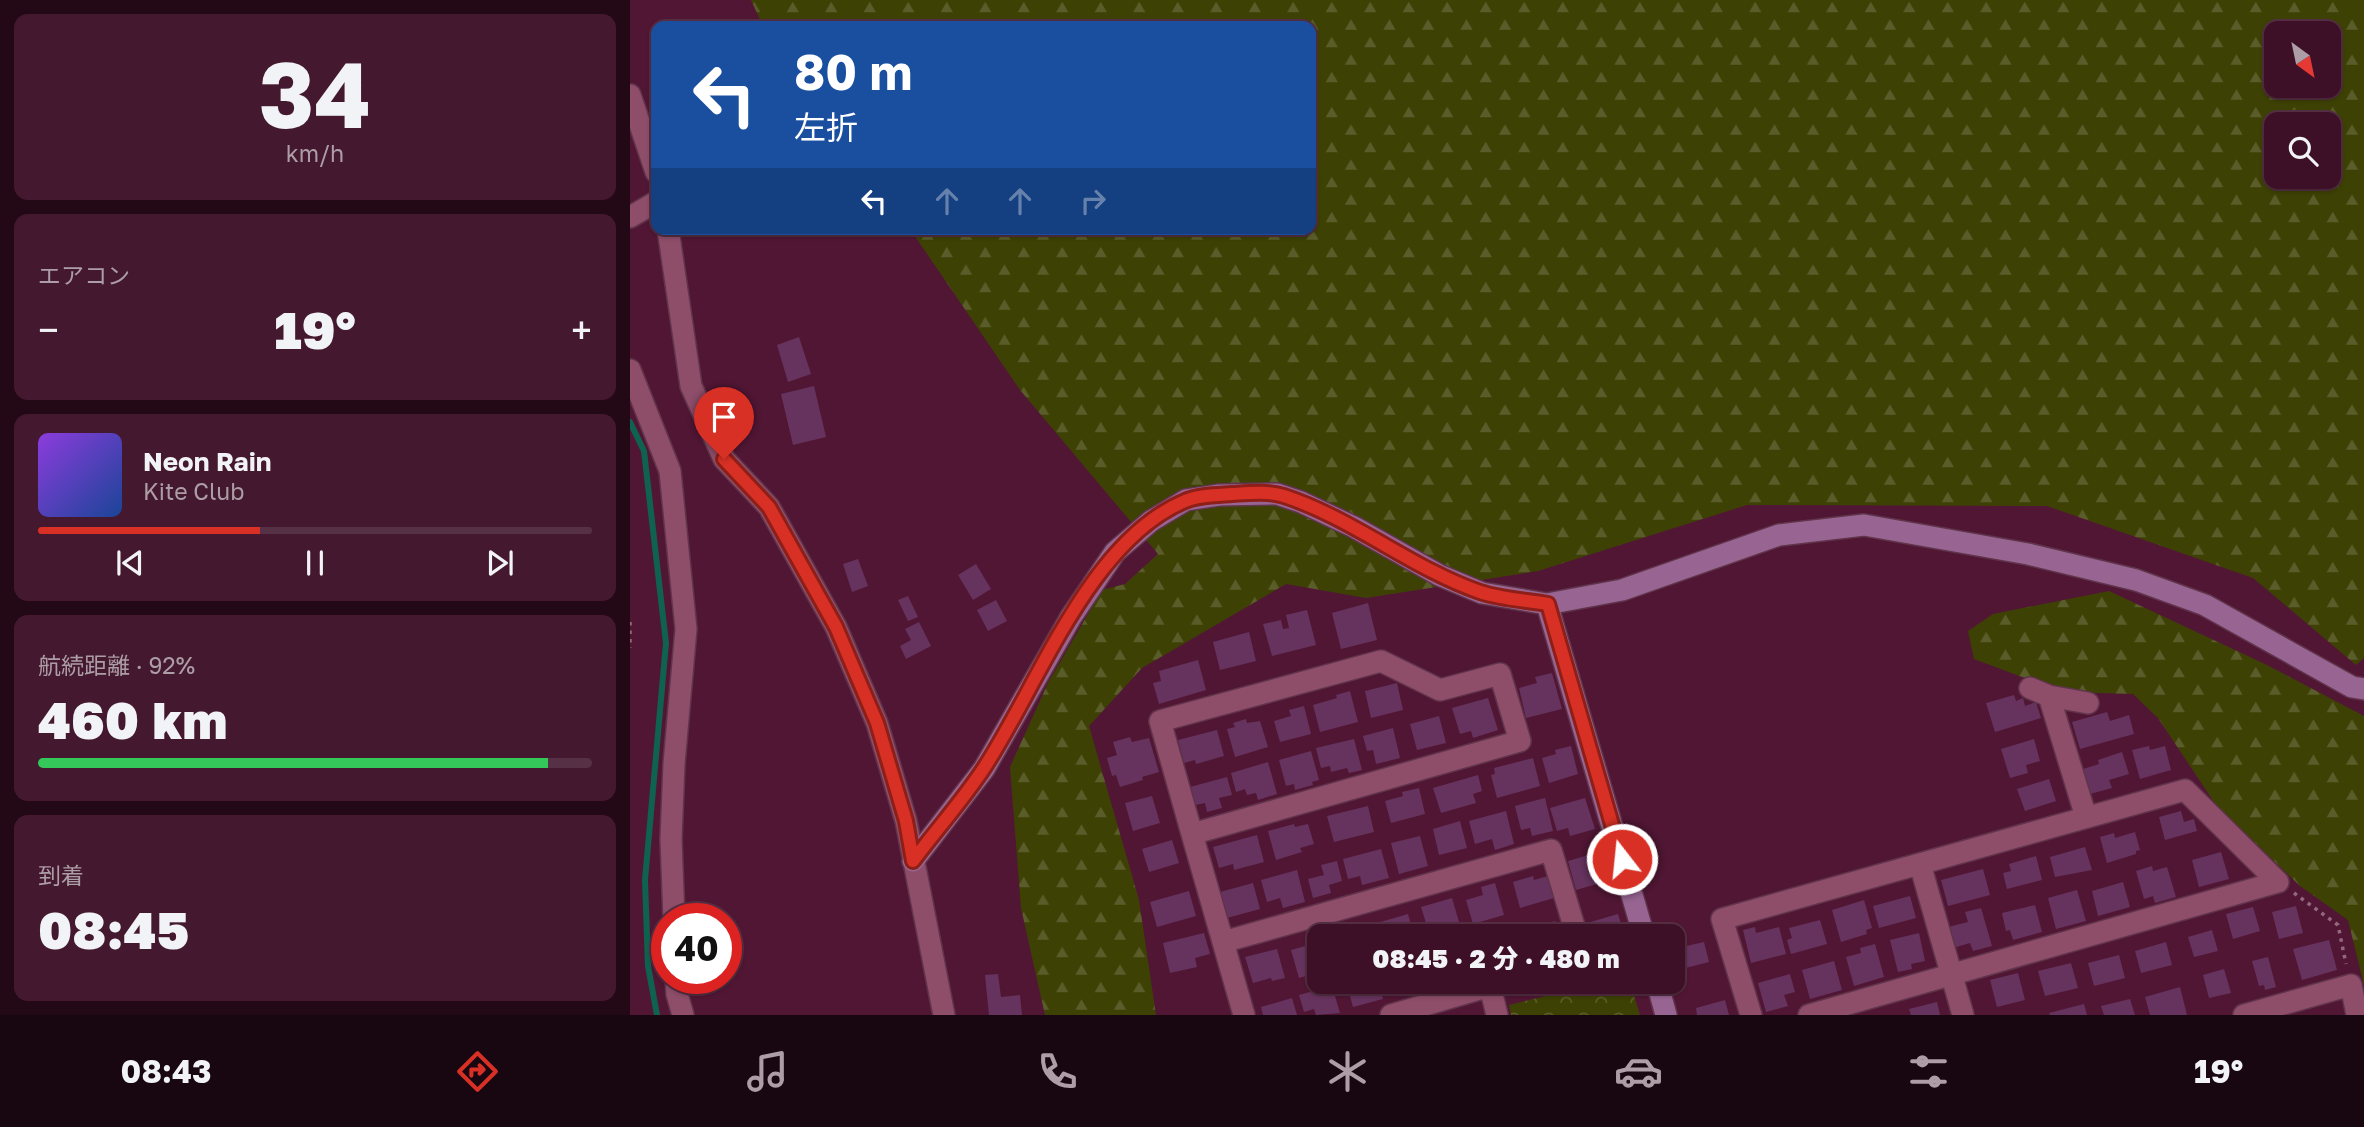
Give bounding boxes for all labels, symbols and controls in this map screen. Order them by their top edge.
north arrow [2264,21,2342,98]
map controls [2264,21,2341,189]
text: 34 [259,39,371,148]
text: 80 m [794,42,912,101]
icon: left [679,49,770,140]
text: 左折 [794,108,858,146]
button: search [2264,112,2341,189]
text: km/h [286,139,344,167]
icon: left [855,182,893,220]
icon: ahead [928,182,966,220]
icon: ahead [1001,182,1039,220]
icon: right [1074,182,1112,220]
text: エアコン [38,261,130,289]
text: 19° [274,298,356,360]
text: − [38,307,59,352]
text: + [571,307,592,352]
pin [694,387,754,459]
icon: arrive [705,398,743,436]
text: Neon Rain [143,446,272,477]
text: Kite Club [143,477,244,505]
icon: previous [111,544,149,582]
icon: pause [296,544,334,582]
icon: next [481,544,519,582]
text: 航続距離 · 92% [38,651,195,679]
text: 460 km [38,688,227,750]
position arrow [1585,822,1659,896]
text: 到着 [38,861,84,889]
text: 08:45 [38,898,189,960]
speed limit sign: 40 [651,903,742,994]
text: 08:45 · 2 分 · 480 m [1372,943,1620,974]
icon: directions [453,1047,502,1096]
icon: music [743,1047,792,1096]
icon: phone [1033,1047,1082,1096]
icon: climate [1323,1047,1372,1096]
icon: car [1614,1047,1663,1096]
icon: filters [1904,1047,1953,1096]
text: 08:43 [121,1052,212,1090]
text: 19° [2194,1052,2243,1090]

